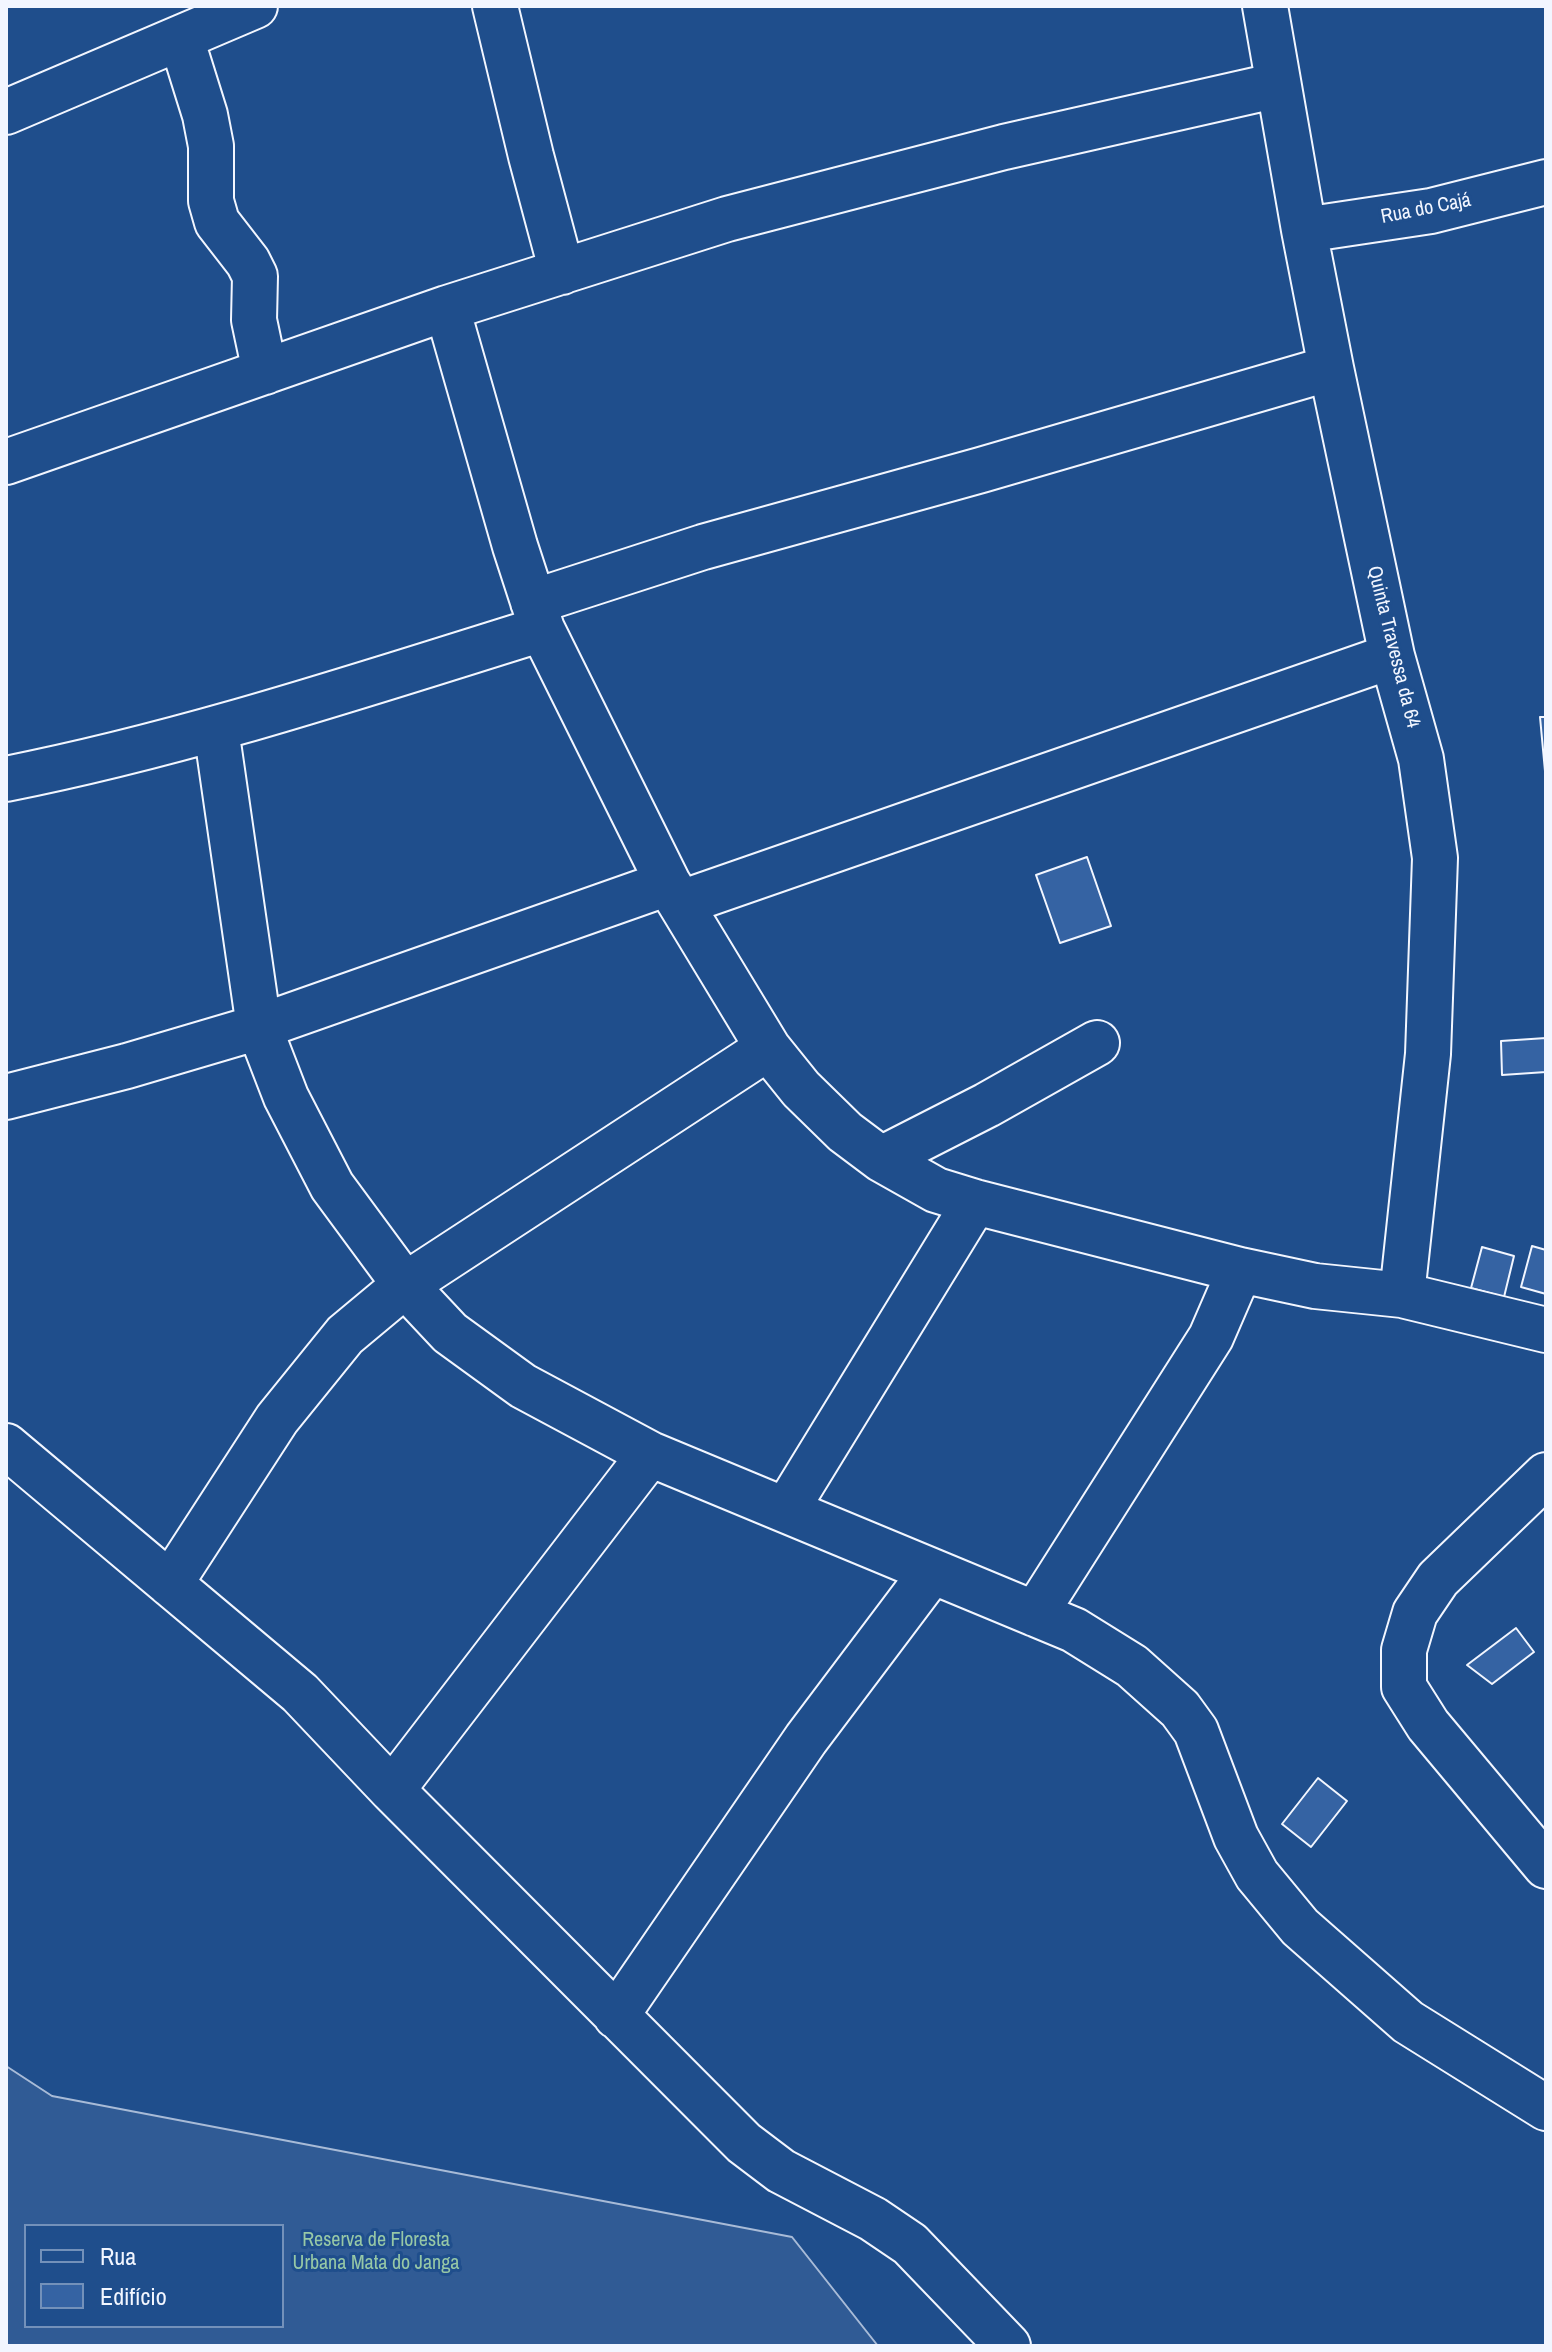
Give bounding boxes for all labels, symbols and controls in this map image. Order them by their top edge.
street label: Rua do Cajá [1379,189,1473,229]
street label: Quinta Travessa da 64 [1361,563,1425,731]
legend [24,2224,284,2328]
park label: Reserva de Floresta Urbana Mata do Janga [293,2229,459,2276]
text: Rua [100,2240,136,2272]
text: Edifício [100,2280,167,2312]

